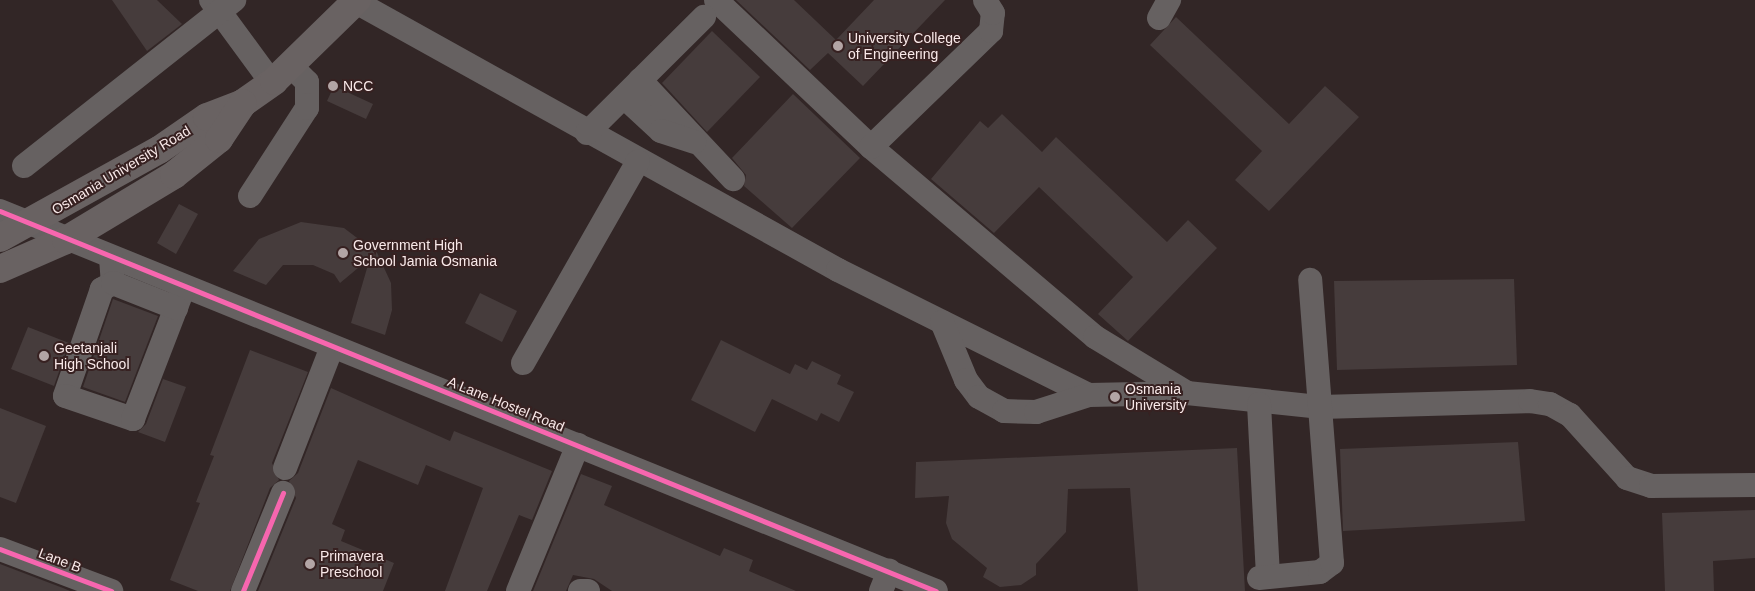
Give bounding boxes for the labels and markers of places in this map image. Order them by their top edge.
place label: University College of Engineering [848,30,961,62]
marker: University College of Engineering [832,40,844,52]
place label: NCC [343,78,373,94]
marker: NCC [327,80,339,92]
place label: Government High School Jamia Osmania [353,237,497,270]
marker: Government High School Jamia Osmania [337,247,349,259]
place label: Geetanjali High School [54,340,129,372]
marker: Geetanjali High School [38,350,50,362]
place label: Osmania University [1125,381,1186,414]
marker: Osmania University [1109,391,1121,403]
place label: Primavera Preschool [320,548,384,580]
marker: Primavera Preschool [304,558,316,570]

